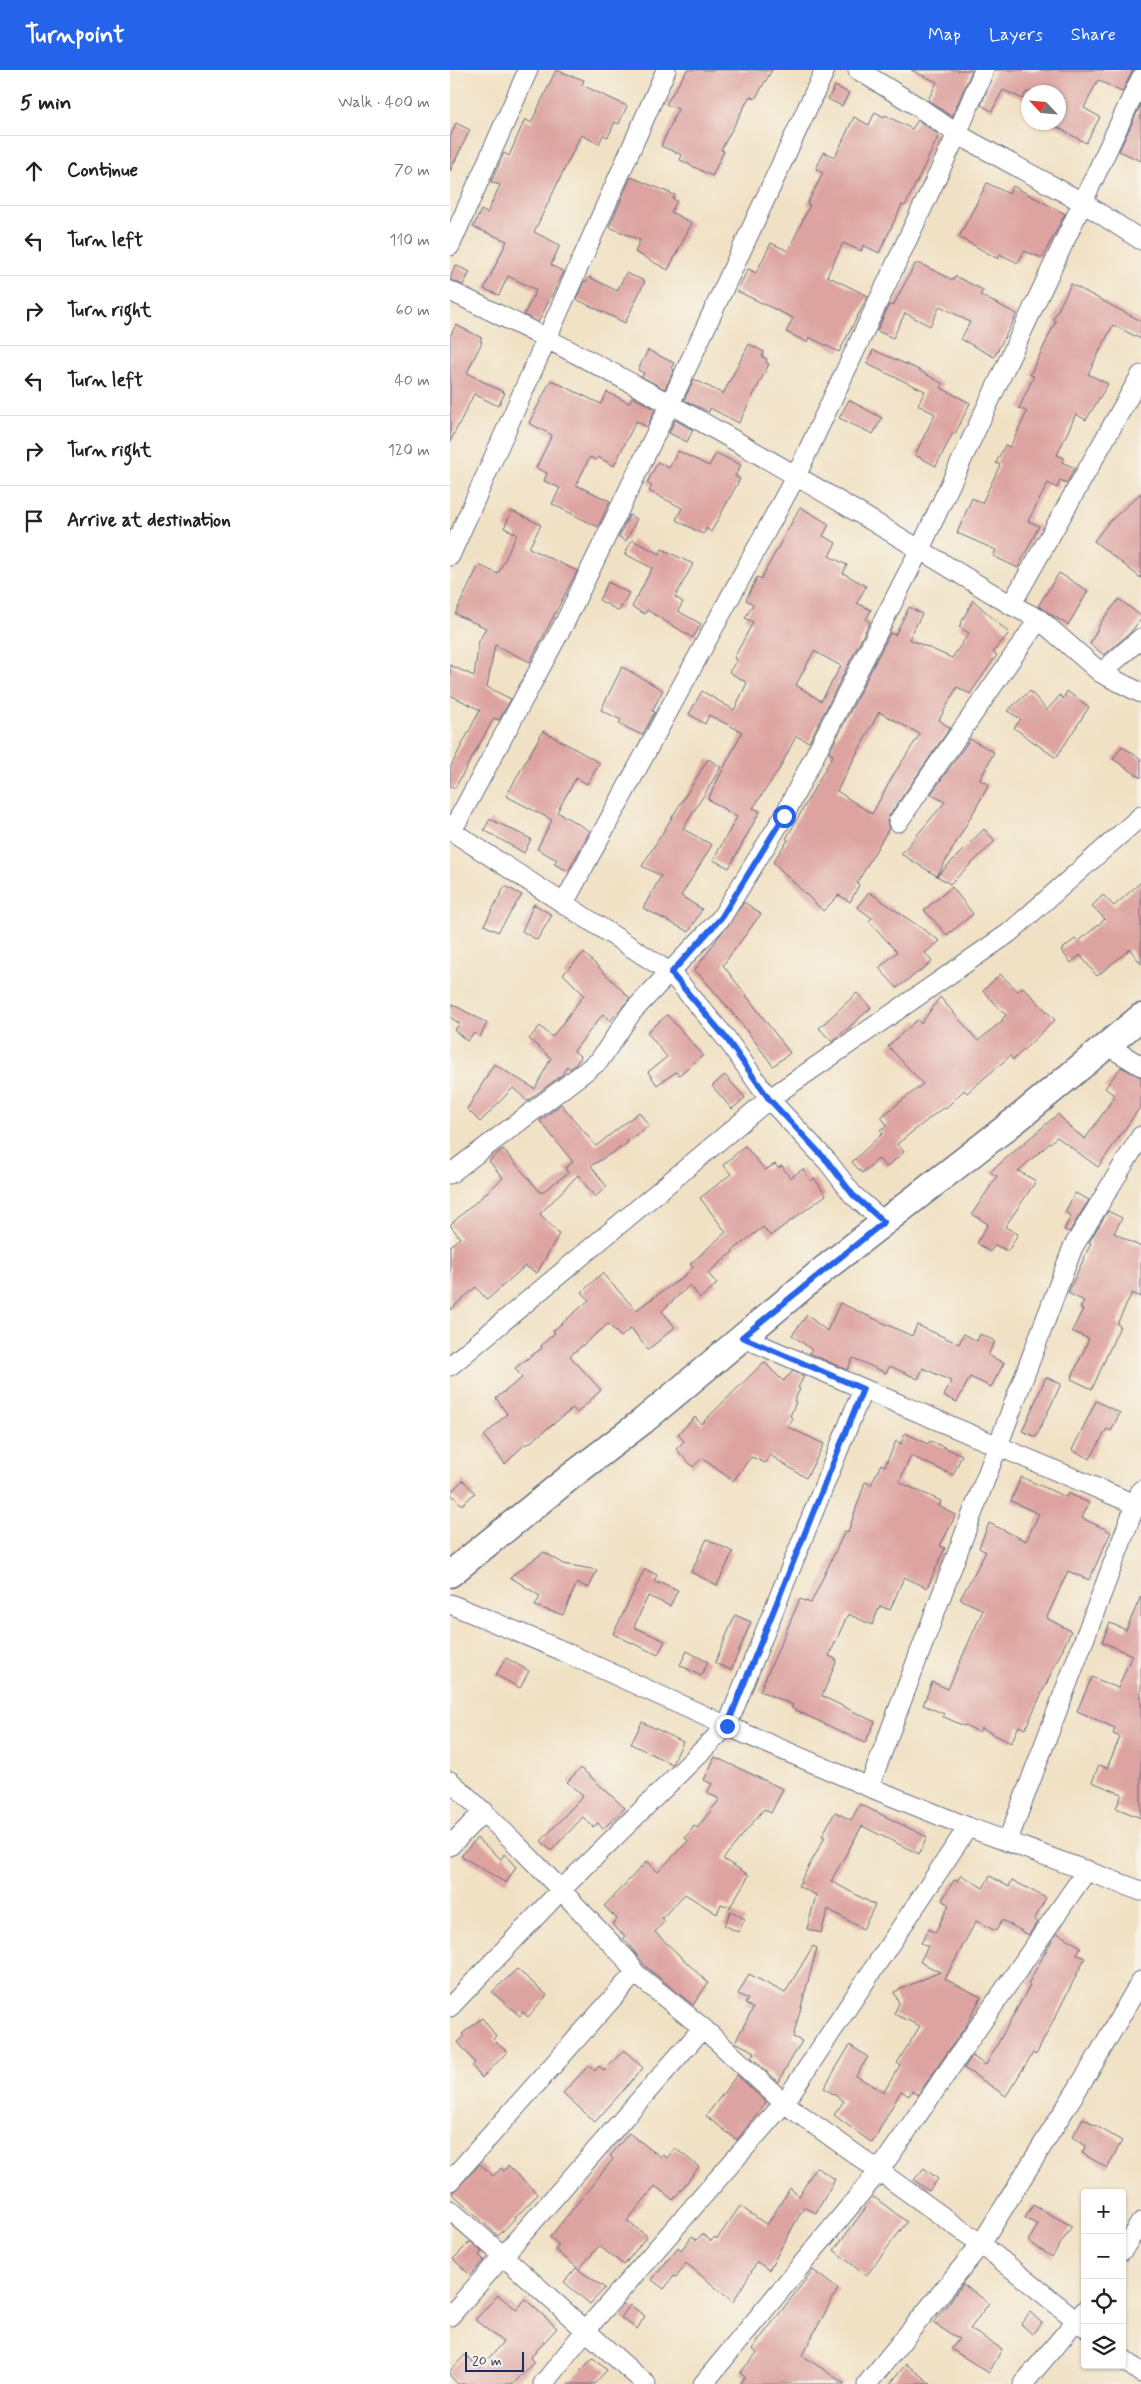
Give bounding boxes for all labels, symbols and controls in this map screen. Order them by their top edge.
text: Turnpoint [25,20,125,51]
text: Map [928,23,961,47]
text: Layers [989,23,1043,47]
text: Share [1071,23,1116,47]
north arrow [1021,85,1066,130]
text: 5 min [20,89,72,117]
text: Walk · 400 m [338,92,430,113]
icon: ahead [20,157,48,185]
text: Continue [67,158,138,183]
text: 70 m [394,160,430,181]
icon: left [20,227,48,255]
text: Turn left [67,228,143,253]
text: 110 m [389,230,430,251]
icon: right [20,297,48,325]
text: Turn right [67,298,151,323]
text: 60 m [396,300,430,321]
icon: left [20,367,48,395]
text: Turn left [67,368,143,393]
text: 40 m [394,370,430,391]
icon: right [20,437,48,465]
text: Turn right [67,438,151,463]
text: 120 m [388,440,430,461]
icon: arrive [20,507,48,535]
text: Arrive at destination [67,508,231,533]
route start [773,805,796,828]
route end [716,1715,739,1738]
map controls [1081,2189,1126,2369]
button: + [1081,2189,1126,2234]
button: − [1081,2234,1126,2279]
button: locate [1081,2279,1126,2324]
button: layers [1081,2324,1126,2369]
scale bar [465,2349,524,2372]
text: 20 m [472,2352,502,2370]

